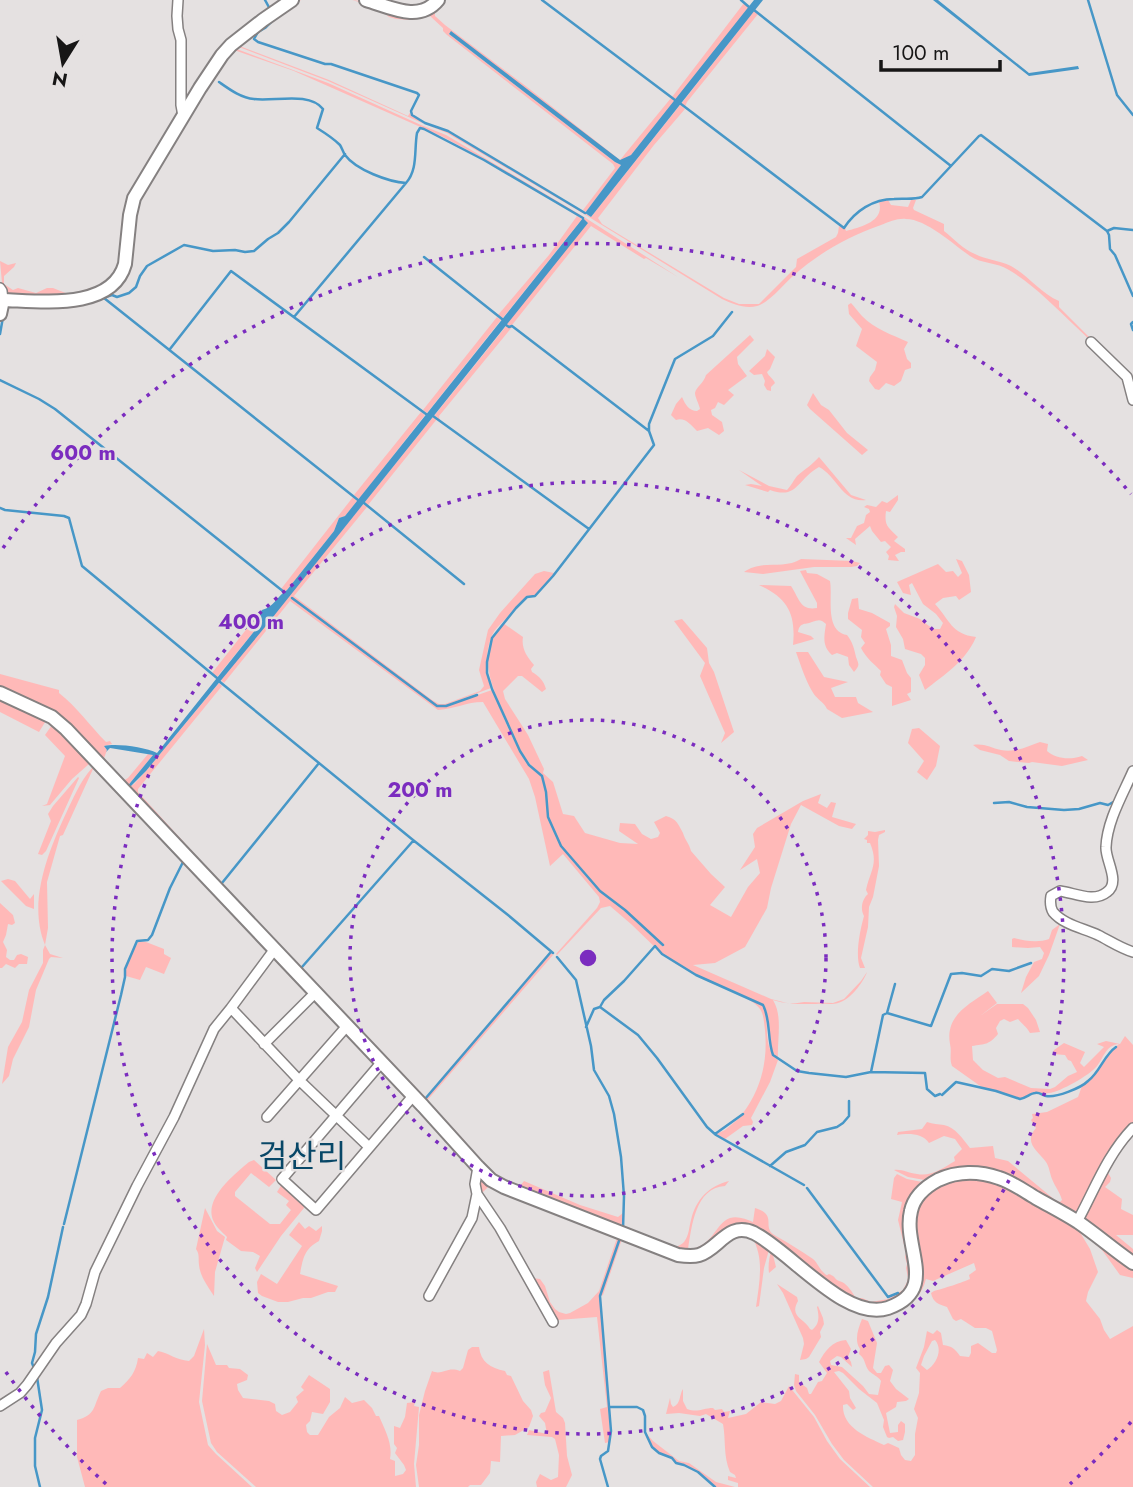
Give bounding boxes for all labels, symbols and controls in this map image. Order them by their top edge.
north arrow [28,28,98,98]
scale bar [881,28,1000,72]
text: 100 m [892,38,949,68]
text: N [50,65,70,94]
text: 600 m [50,438,116,468]
text: 400 m [218,607,284,637]
text: 200 m [387,775,453,805]
centre of rings [576,946,600,970]
district label: 검산리 [258,1133,346,1179]

